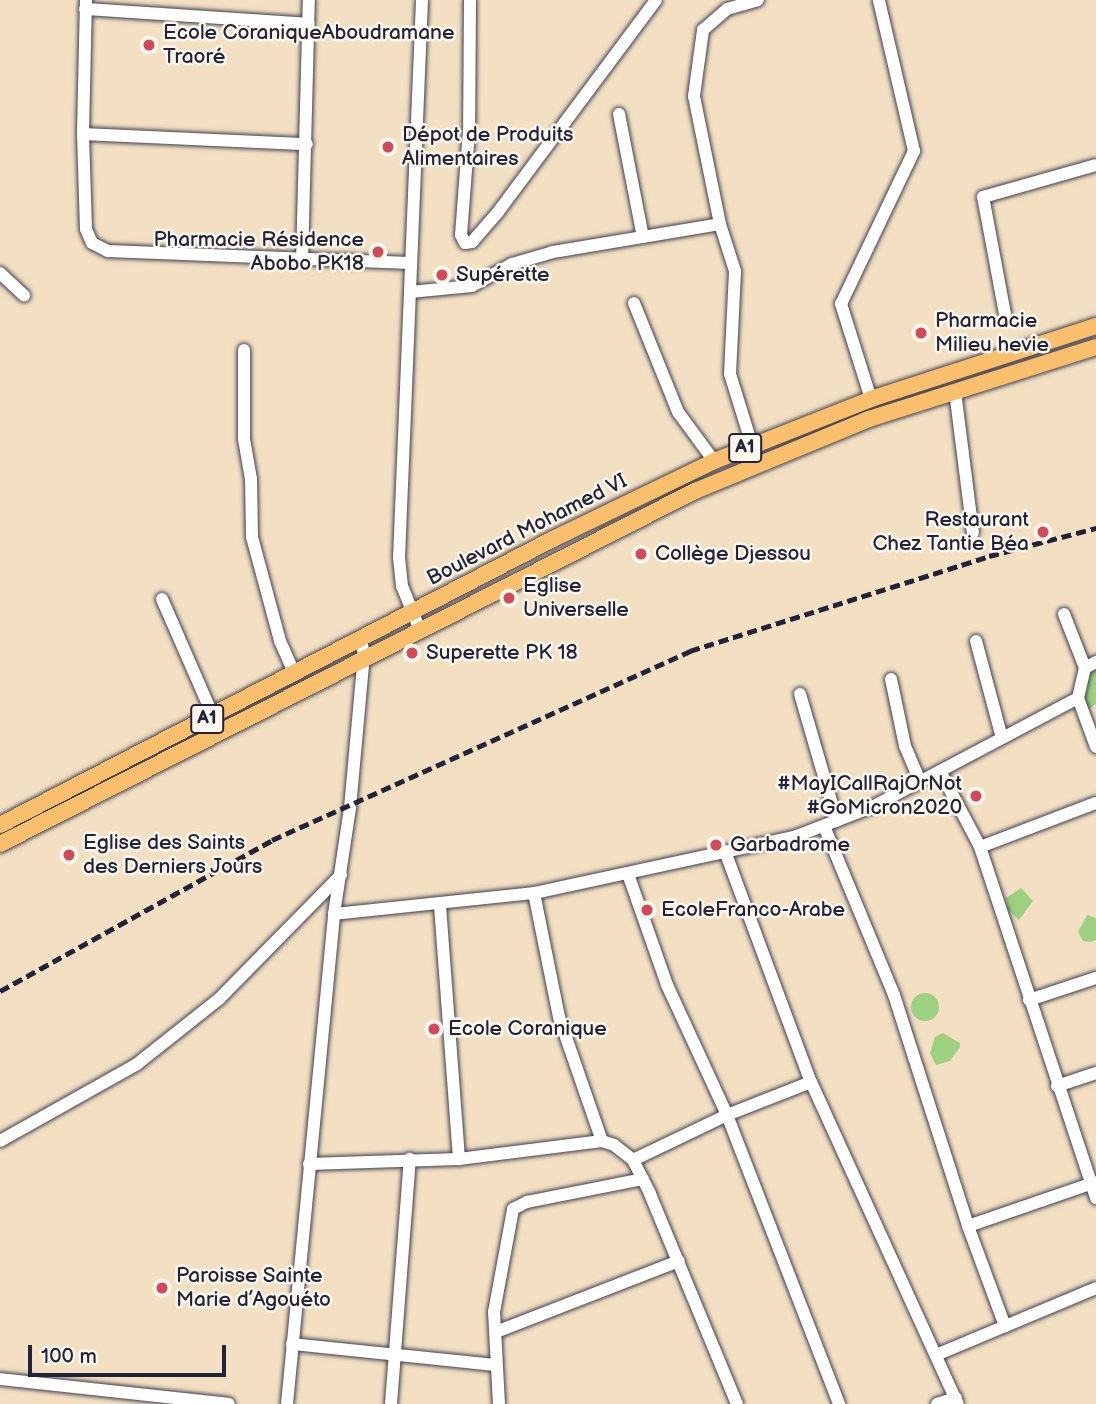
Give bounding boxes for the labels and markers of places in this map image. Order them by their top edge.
place label: Ecole CoraniqueAboudramane Traoré [163,20,454,70]
marker: Ecole CoraniqueAboudramane Traoré [141,37,157,53]
place label: Dépot de Produits Alimentaires [402,122,573,172]
marker: Dépot de Produits Alimentaires [380,139,396,155]
place label: Pharmacie Résidence Abobo PK18 [153,227,364,277]
marker: Pharmacie Résidence Abobo PK18 [370,244,386,260]
place label: Supérette [456,262,550,288]
marker: Supérette [434,267,450,283]
place label: Pharmacie Milieu hevie [935,308,1049,358]
marker: Pharmacie Milieu hevie [913,325,929,341]
place label: Restaurant Chez Tantie Béa [872,507,1029,557]
marker: Restaurant Chez Tantie Béa [1035,524,1051,540]
place label: Collège Djessou [655,541,811,567]
marker: Collège Djessou [633,546,649,562]
place label: Eglise Universelle [523,573,629,623]
marker: Eglise Universelle [501,590,517,606]
place label: Superette PK 18 [426,640,578,666]
marker: Superette PK 18 [404,645,420,661]
place label: #MayICallRajOrNot #GoMicron2020 [777,771,962,821]
marker: #MayICallRajOrNot #GoMicron2020 [968,788,984,804]
place label: Eglise des Saints des Derniers Jours [83,830,263,880]
place label: Garbadrome [730,832,850,858]
marker: Garbadrome [708,837,724,853]
marker: Eglise des Saints des Derniers Jours [61,847,77,863]
place label: EcoleFranco-Arabe [661,897,845,923]
marker: EcoleFranco-Arabe [639,902,655,918]
place label: Ecole Coranique [448,1016,607,1042]
marker: Ecole Coranique [426,1021,442,1037]
place label: Paroisse Sainte Marie d’Agouéto [176,1263,331,1313]
marker: Paroisse Sainte Marie d’Agouéto [154,1280,170,1296]

